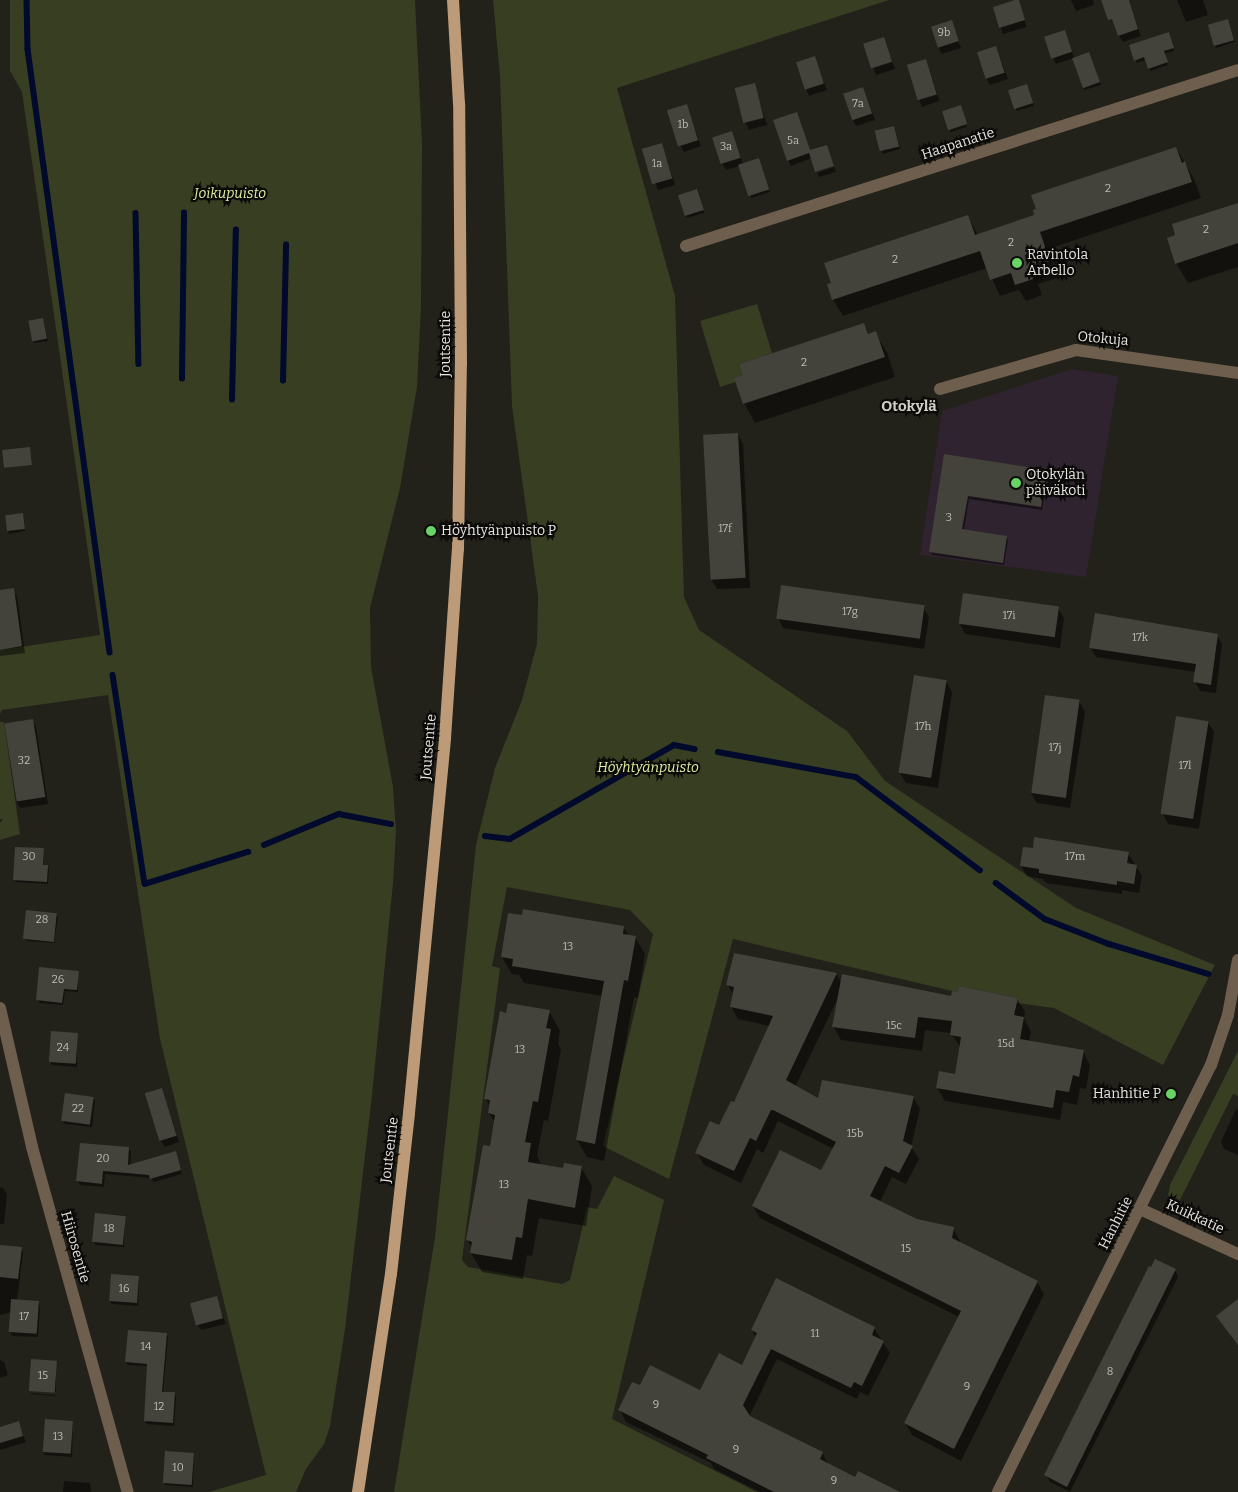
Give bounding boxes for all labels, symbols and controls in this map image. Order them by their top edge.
house number: 9b [938,26,950,40]
house number: 7a [852,97,864,111]
house number: 1b [678,118,688,132]
street label: Haapanatie [919,124,997,164]
house number: 5a [787,134,799,148]
house number: 3a [720,140,732,154]
house number: 1a [652,157,662,171]
house number: 2 [1105,182,1111,196]
park label: Joikupuisto [194,186,266,202]
house number: 2 [1203,223,1209,237]
house number: 2 [1008,236,1014,250]
place label: Ravintola Arbello [1027,247,1088,280]
house number: 2 [892,253,898,267]
marker: Ravintola Arbello [1011,257,1023,269]
street label: Joutsentie [438,311,454,377]
street label: Otokuja [1077,328,1129,350]
house number: 2 [801,356,807,370]
district label: Otokylä [881,398,937,416]
place label: Otokylän päiväkoti [1026,467,1085,500]
marker: Otokylän päiväkoti [1010,477,1022,489]
house number: 3 [946,511,952,525]
house number: 17f [718,522,732,536]
place label: Höyhtyänpuisto P [441,523,556,539]
marker: Höyhtyänpuisto P [425,525,437,537]
house number: 17g [842,605,858,619]
house number: 17i [1002,609,1016,623]
house number: 17k [1132,631,1148,645]
street label: Joutsentie [418,713,440,781]
house number: 17h [915,720,931,734]
house number: 17j [1049,741,1061,755]
house number: 32 [18,754,30,768]
house number: 17l [1178,759,1192,773]
park label: Höyhtyänpuisto [597,760,699,776]
house number: 30 [22,850,36,864]
house number: 17m [1065,850,1085,864]
house number: 28 [36,913,48,927]
house number: 13 [563,940,573,954]
house number: 26 [52,973,64,987]
house number: 15c [886,1019,902,1033]
house number: 15d [998,1037,1014,1051]
house number: 24 [57,1041,69,1055]
house number: 13 [515,1043,525,1057]
place label: Hanhitie P [1093,1086,1161,1102]
marker: Hanhitie P [1165,1088,1177,1100]
house number: 22 [72,1102,84,1116]
street label: Joutsentie [378,1116,402,1184]
house number: 15b [847,1127,863,1141]
house number: 20 [96,1152,110,1166]
house number: 13 [499,1178,509,1192]
street label: Hanhitie [1096,1194,1136,1252]
street label: Kuikkatie [1163,1196,1227,1238]
street label: Hiirosentie [57,1209,93,1285]
house number: 18 [103,1222,115,1236]
house number: 15 [901,1242,911,1256]
house number: 16 [119,1282,129,1296]
house number: 17 [19,1310,29,1324]
house number: 11 [811,1327,819,1341]
house number: 14 [141,1340,151,1354]
house number: 8 [1107,1365,1113,1379]
house number: 15 [38,1369,48,1383]
house number: 9 [964,1380,970,1394]
house number: 9 [653,1398,659,1412]
house number: 12 [154,1400,164,1414]
house number: 13 [53,1430,63,1444]
house number: 9 [733,1443,739,1457]
house number: 10 [172,1461,184,1475]
house number: 9 [831,1474,837,1488]

